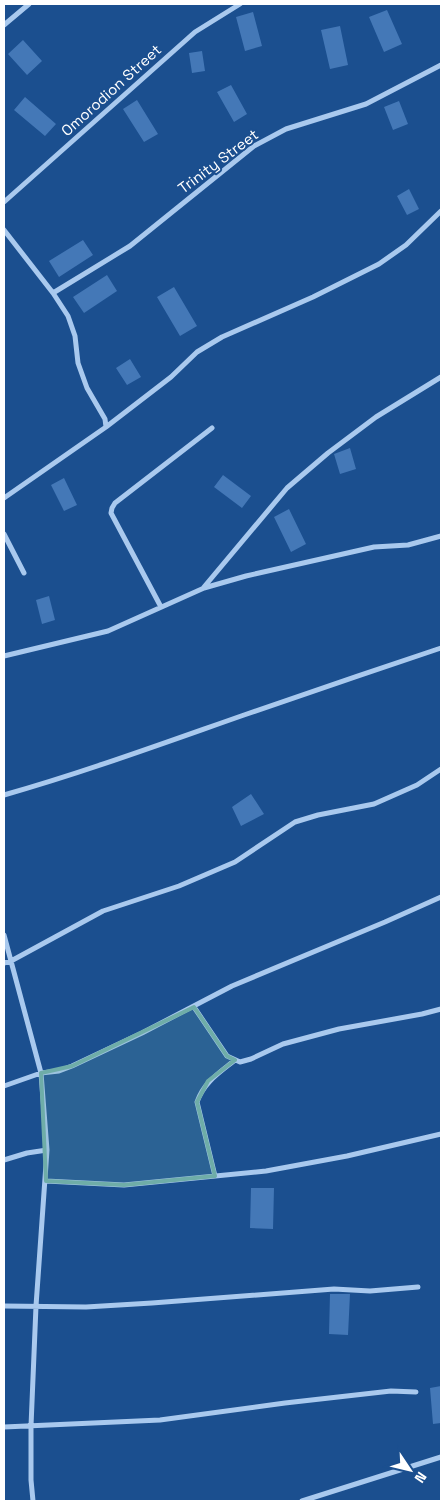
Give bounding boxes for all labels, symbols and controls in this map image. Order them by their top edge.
street label: Omorodion Street [57,40,165,140]
street label: Trinity Street [174,125,262,197]
north arrow [385,1445,435,1495]
text: N [411,1468,431,1486]

